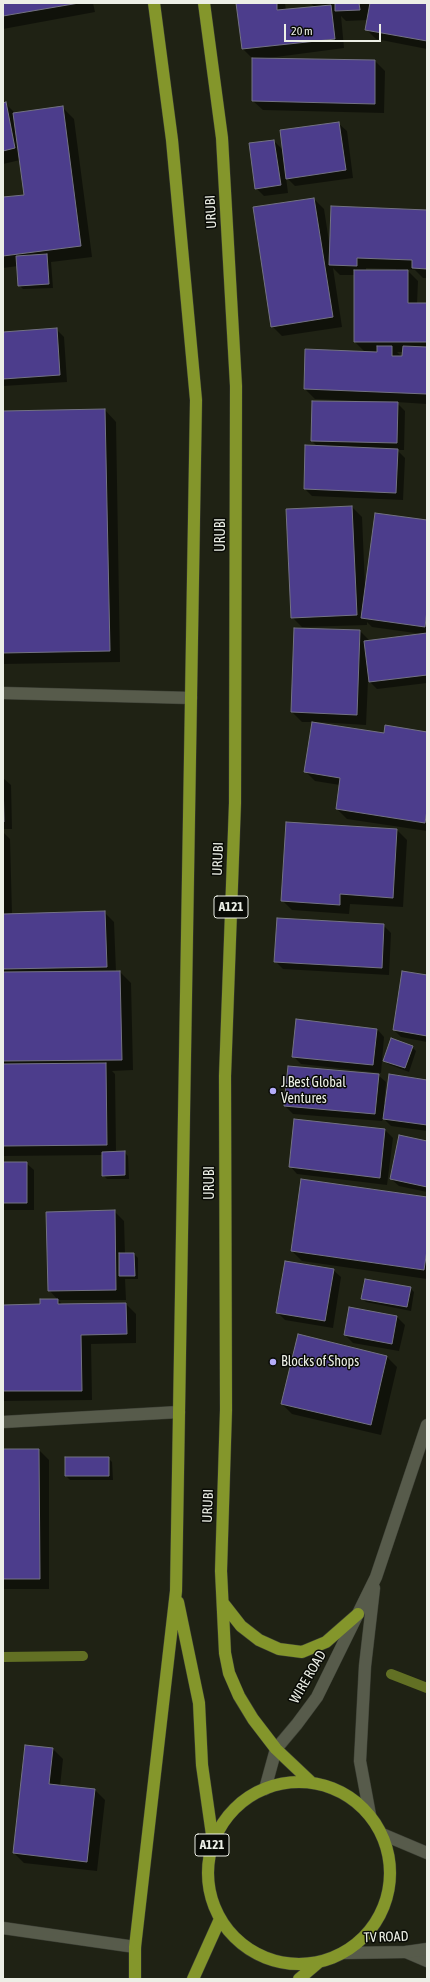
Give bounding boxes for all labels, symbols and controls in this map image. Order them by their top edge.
scale bar [286,16,383,42]
text: 20 m [291,24,313,38]
street label: URUBI [202,195,220,229]
street label: URUBI [213,518,229,552]
street label: URUBI [209,842,227,876]
road number: A121 [214,896,248,918]
place label: J.Best Global Ventures [281,1075,346,1108]
marker: J.Best Global Ventures [268,1086,278,1096]
street label: URUBI [202,1166,218,1200]
place label: Blocks of Shops [281,1354,359,1370]
marker: Blocks of Shops [268,1357,278,1367]
street label: URUBI [199,1489,217,1523]
street label: WIRE ROAD [286,1648,330,1706]
road number: A121 [195,1834,229,1856]
street label: TV ROAD [363,1928,409,1946]

